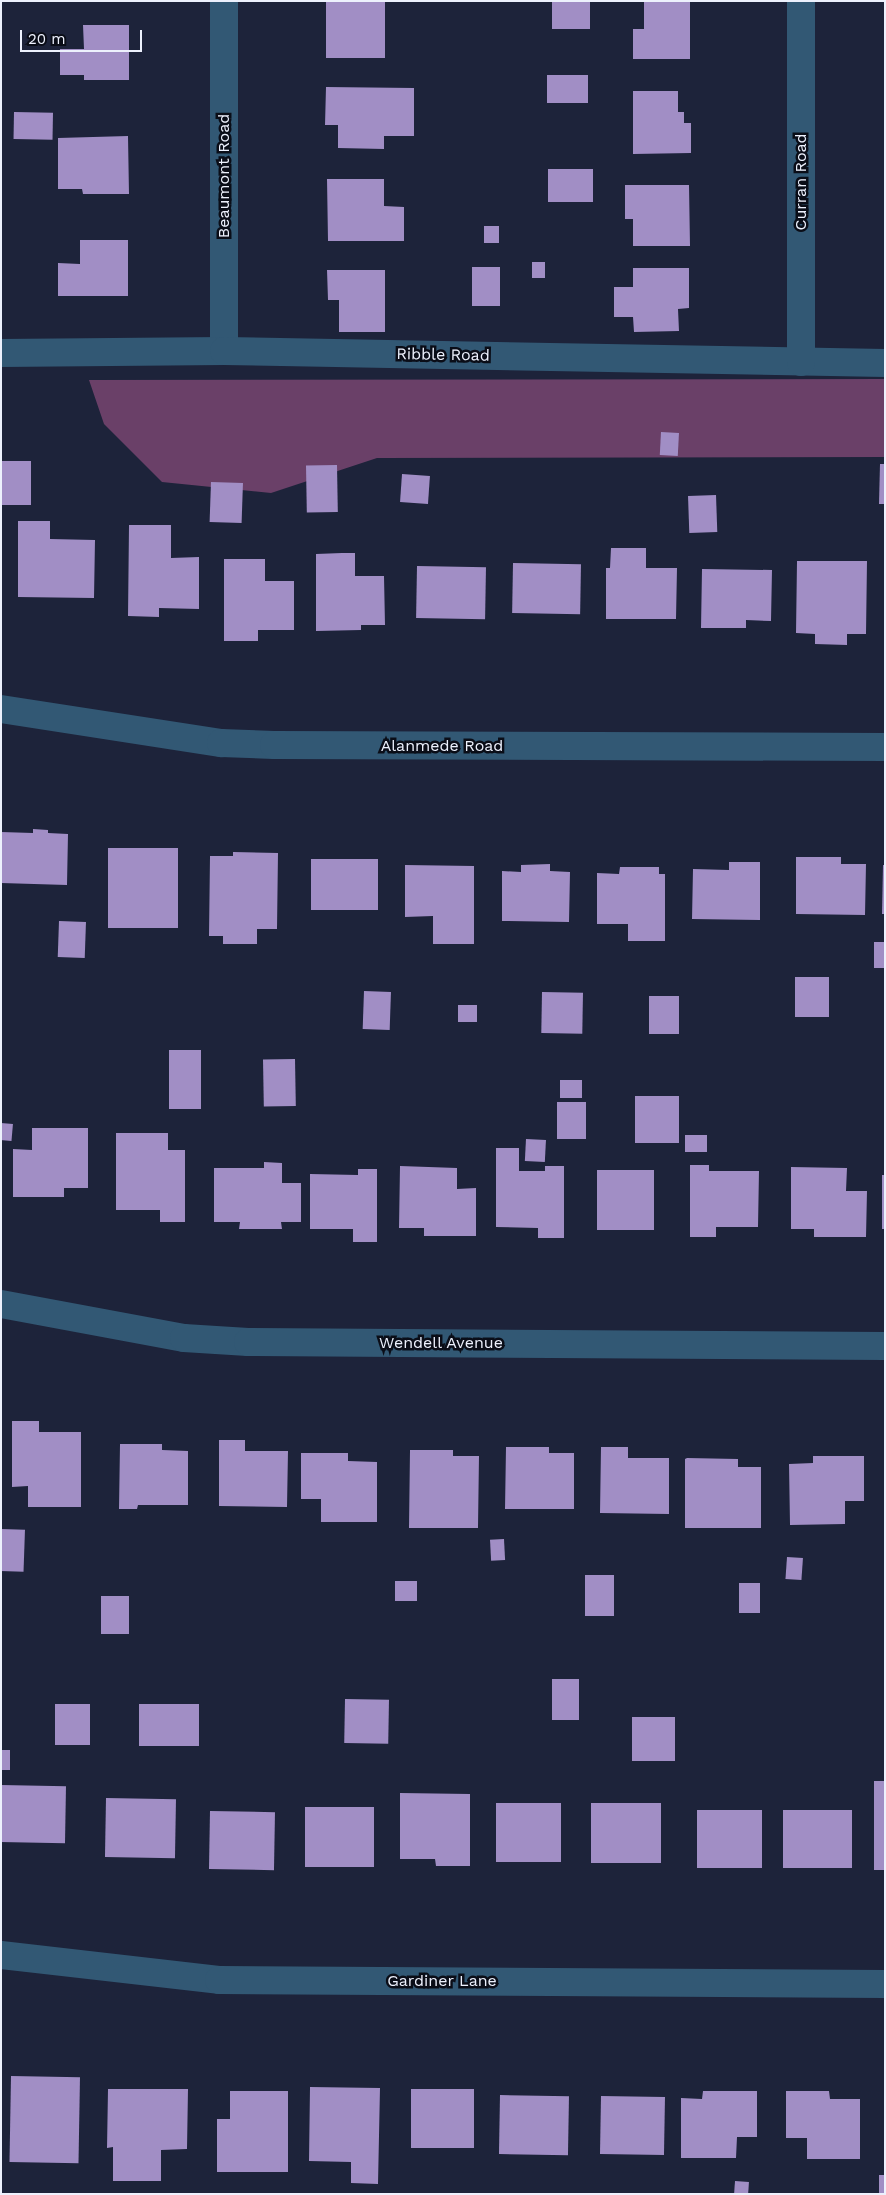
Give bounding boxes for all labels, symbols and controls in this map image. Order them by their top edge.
scale bar [22,20,145,52]
text: 20 m [28,30,66,48]
street label: Beaumont Road [214,114,234,238]
street label: Curran Road [791,133,811,231]
street label: Ribble Road [396,345,490,365]
street label: Alanmede Road [381,736,503,756]
street label: Wendell Avenue [378,1333,504,1353]
street label: Gardiner Lane [387,1971,497,1991]

